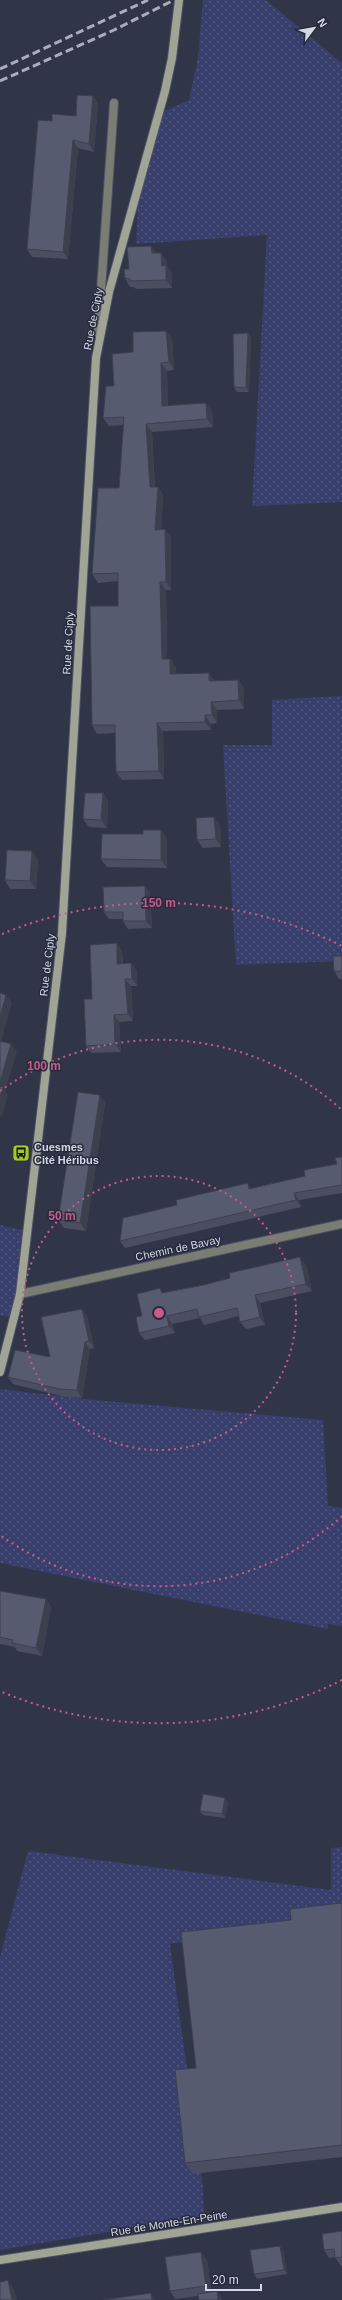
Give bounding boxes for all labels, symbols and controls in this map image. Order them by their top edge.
north arrow [294,8,334,48]
text: N [315,16,330,29]
street label: Rue de Ciply [81,286,105,351]
street label: Rue de Ciply [60,611,76,675]
text: 150 m [142,896,176,910]
street label: Rue de Ciply [37,933,57,997]
text: 100 m [27,1059,61,1073]
place label: Cuesmes Cité Héribus [34,1141,99,1166]
bus stop icon: Cuesmes Cité Héribus [11,1143,31,1163]
text: 50 m [48,1209,76,1223]
street label: Chemin de Bavay [134,1233,222,1263]
centre of rings [152,1306,166,1320]
street label: Rue de Monte-En-Peine [110,2208,228,2238]
scale bar [206,2266,261,2292]
text: 20 m [212,2273,239,2287]

